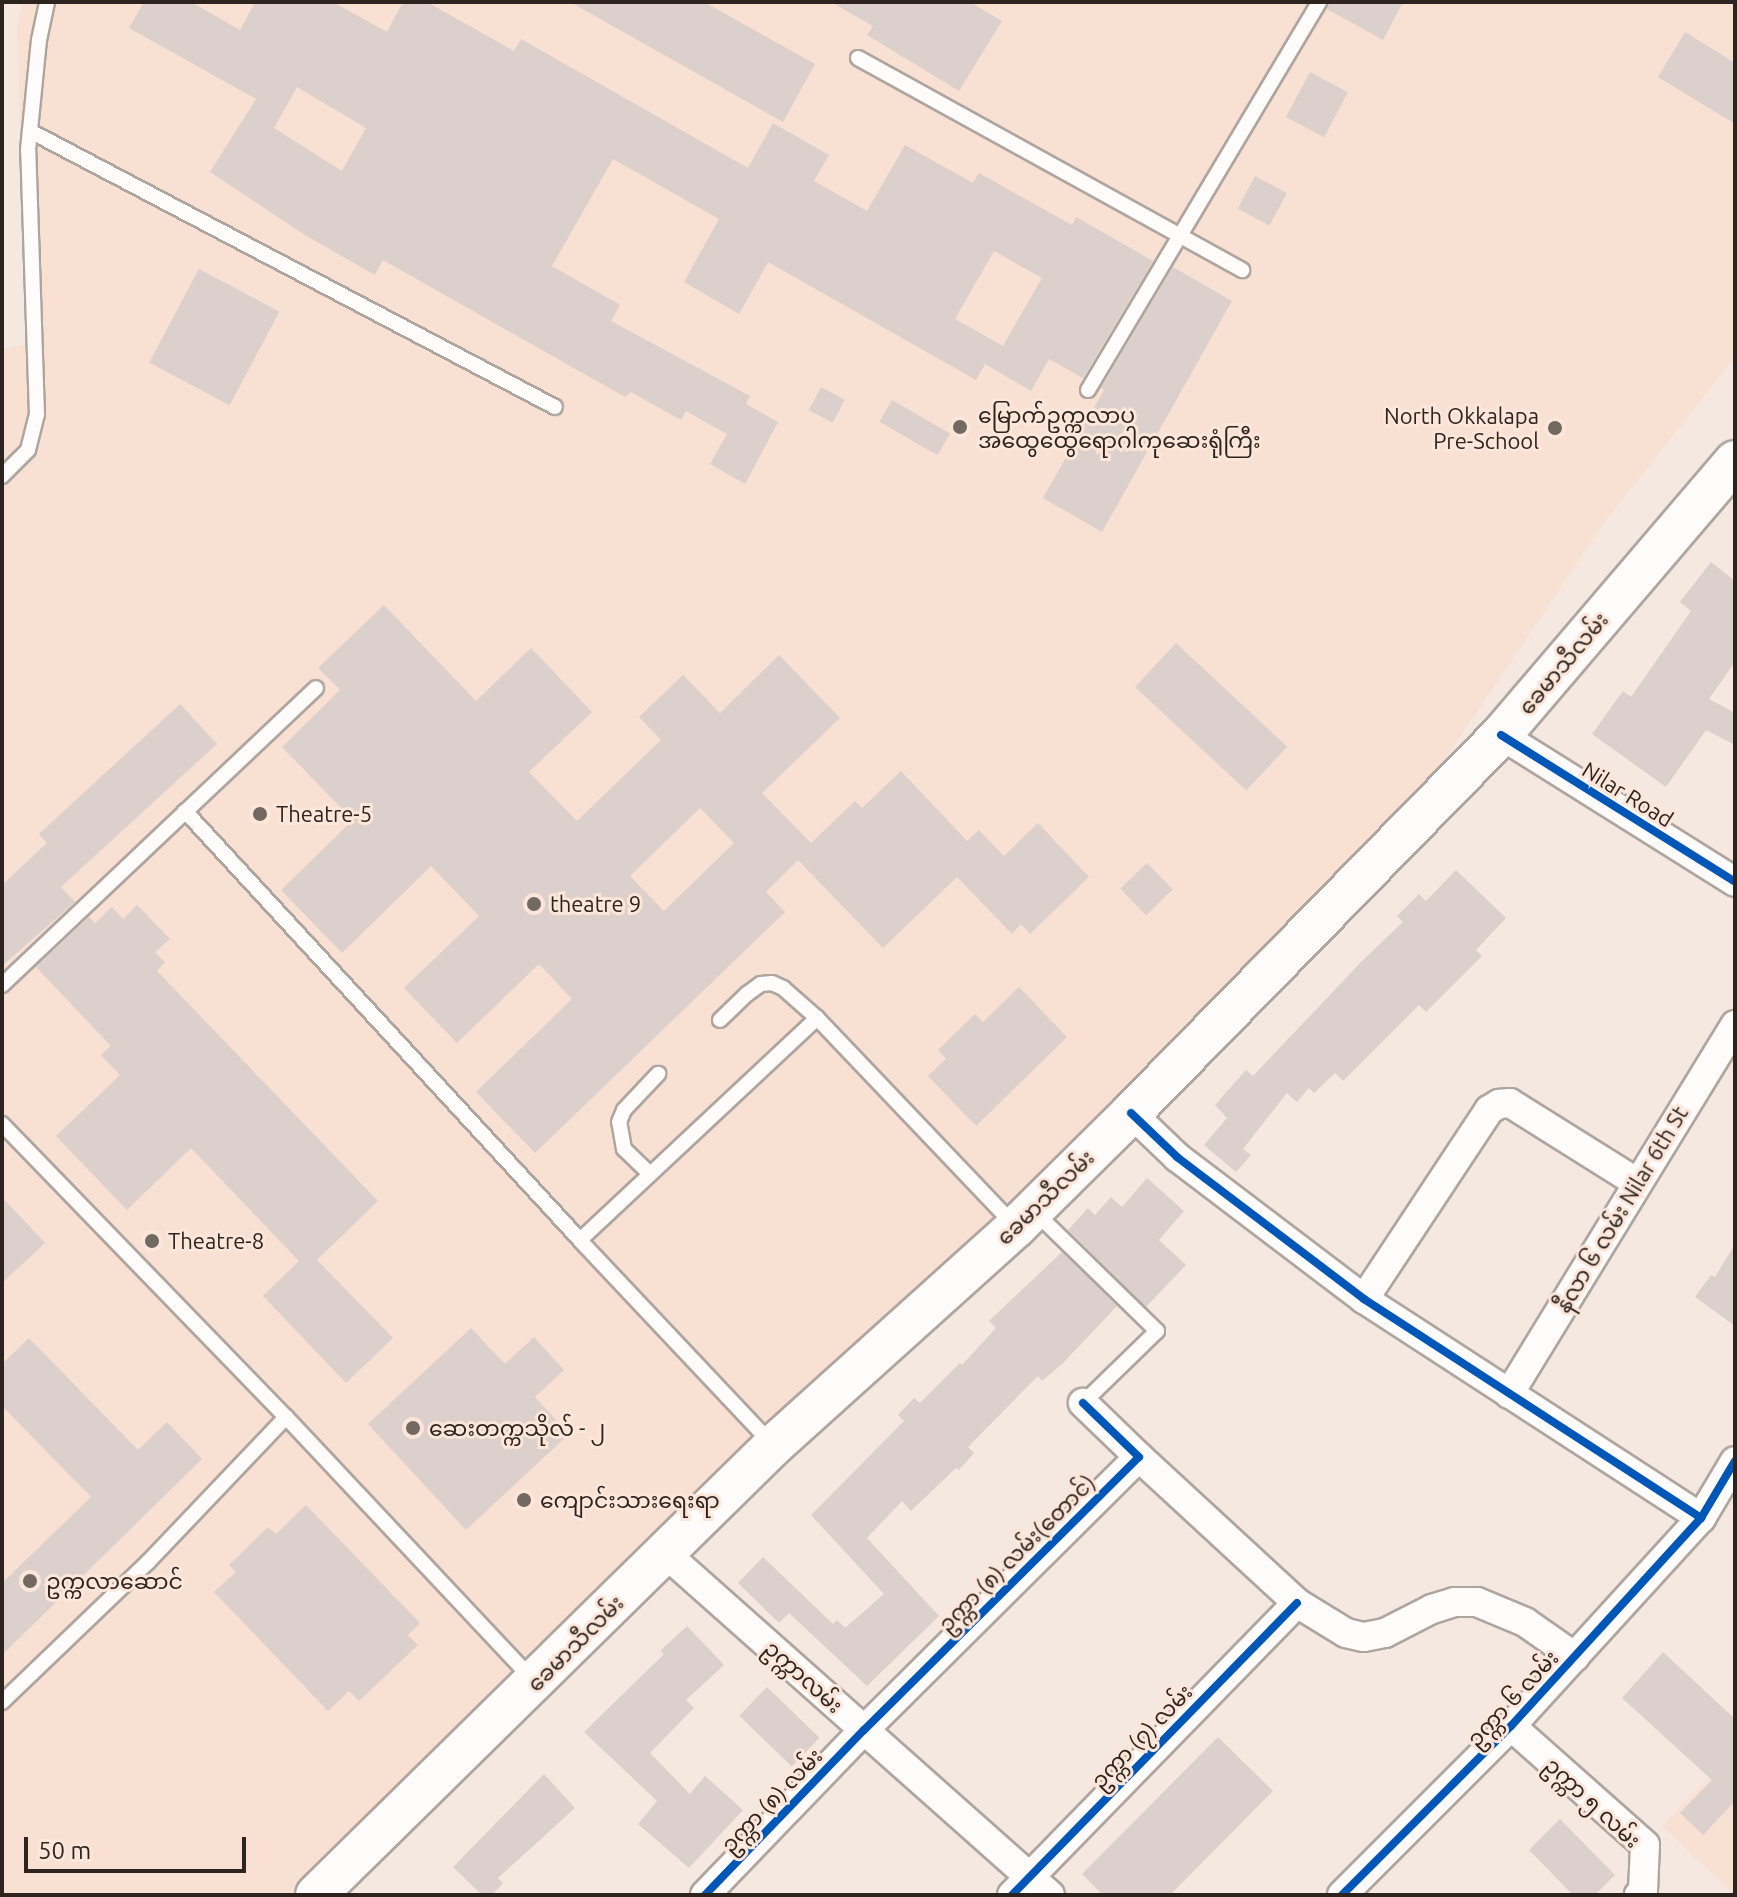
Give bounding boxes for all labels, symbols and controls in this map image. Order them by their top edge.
place label: မြောက်ဥက္ကလာပ အထွေထွေရောဂါကုဆေးရုံကြီး [978,401,1261,452]
place label: North Okkalapa Pre-School [1384,402,1539,454]
marker: မြောက်ဥက္ကလာပ အထွေထွေရောဂါကုဆေးရုံကြီး [949,416,971,438]
marker: North Okkalapa Pre-School [1546,419,1564,437]
street label: ခေမာသီလမ်း [1513,606,1613,720]
street label: Nilar Road [1578,756,1678,832]
place label: Theatre-5 [276,801,372,827]
marker: Theatre-5 [251,805,269,823]
place label: theatre 9 [550,891,641,917]
marker: theatre 9 [525,895,543,913]
street label: နီလာ ၆ လမ်း Nilar 6th St [1549,1101,1693,1317]
street label: ခေမာသီလမ်း [991,1144,1099,1250]
place label: Theatre-8 [168,1228,264,1254]
marker: Theatre-8 [143,1232,161,1250]
place label: ဆေးတက္ကသိုလ် - ၂ [429,1415,605,1441]
marker: ဆေးတက္ကသိုလ် - ၂ [404,1419,422,1437]
street label: ဥက္ကာ (၈) လမ်း(တောင်) [932,1469,1100,1637]
place label: ကျောင်းသားရေးရာ [540,1487,720,1513]
marker: ကျောင်းသားရေးရာ [515,1491,533,1509]
place label: ဥက္ကလာဆောင် [46,1568,183,1594]
marker: ဥက္ကလာဆောင် [21,1572,39,1590]
street label: ခေမာသီလမ်း [521,1589,629,1697]
street label: ဥက္ကာလမ်း [759,1634,849,1718]
street label: ဥက္ကာ ၆ လမ်း [1461,1644,1563,1752]
street label: ဥက္ကာ (၇) လမ်း [1085,1678,1197,1794]
street label: ဥက္ကာ (၈) လမ်း [715,1742,827,1858]
street label: ဥက္ကာ ၅ လမ်း [1540,1751,1646,1853]
scale bar [28,1821,250,1871]
text: 50 m [38,1837,91,1864]

